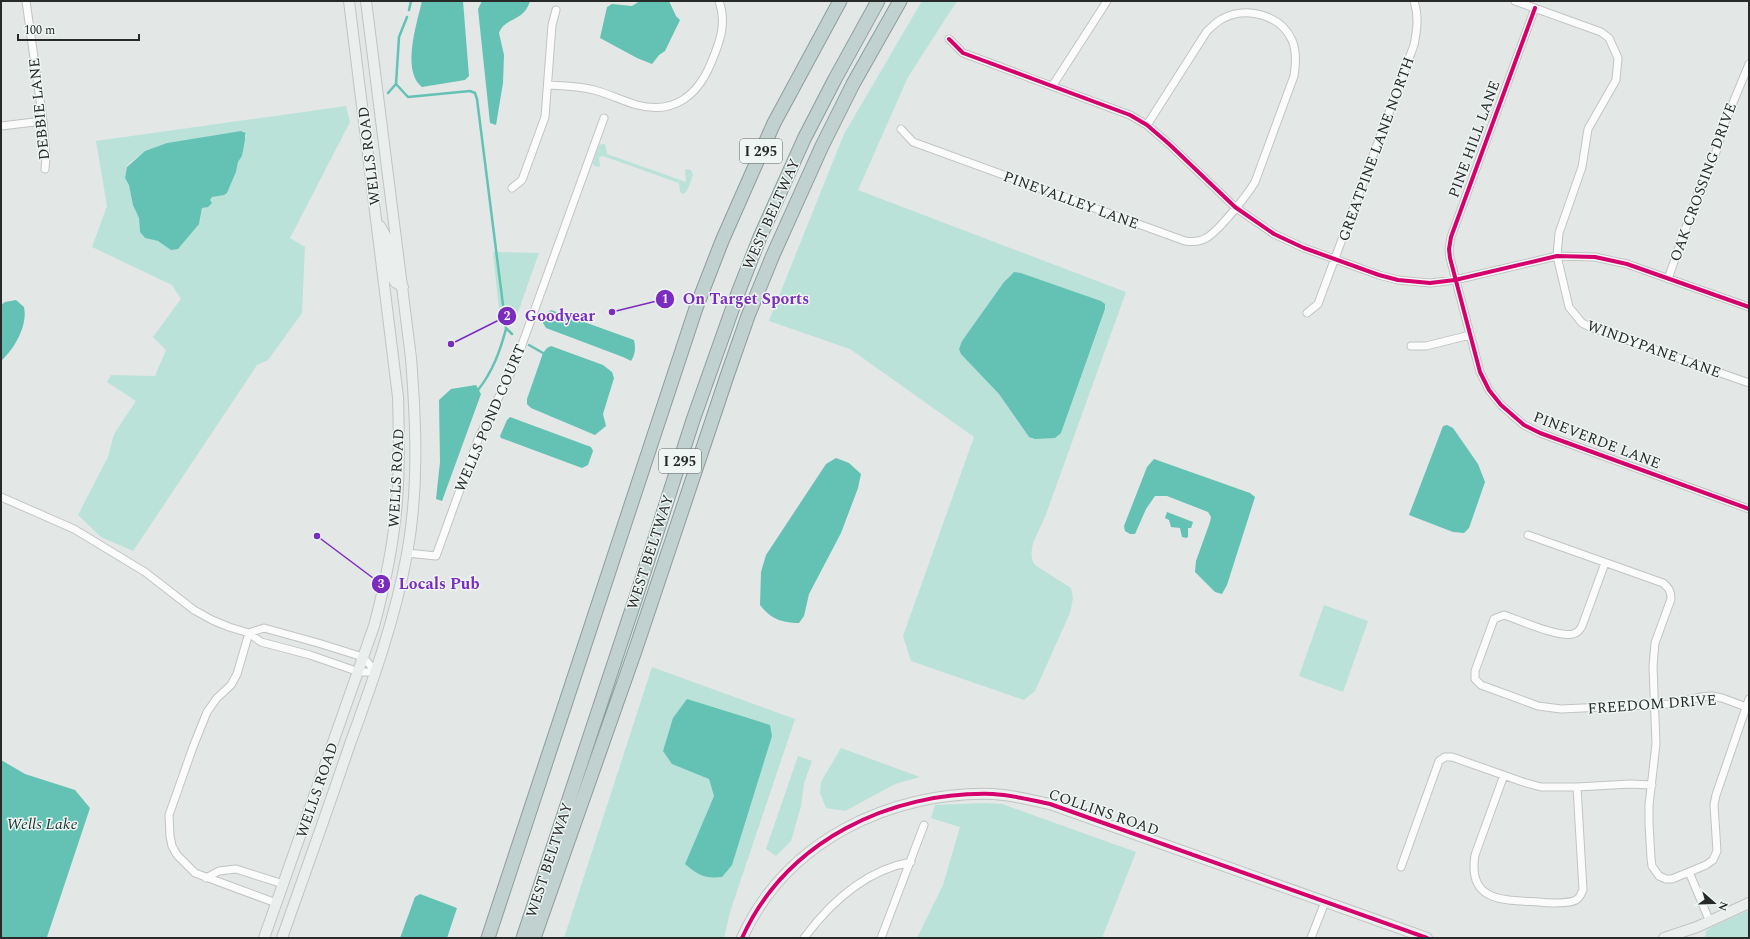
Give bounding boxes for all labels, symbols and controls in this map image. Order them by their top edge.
scale bar [18,16,139,42]
text: 100 m [24,21,55,40]
street label: GREATPINE LANE NORTH [1332,54,1421,245]
street label: DEBBIE LANE [23,57,56,161]
street label: PINE HILL LANE [1443,77,1506,201]
street label: OAK CROSSING DRIVE [1664,99,1743,265]
street label: WELLS ROAD [352,105,387,207]
road number: I 295 [740,139,782,163]
street label: WEST BELTWAY [737,155,806,274]
street label: PINEVALLEY LANE [1000,165,1142,236]
callout: On Target Sports [655,285,818,313]
text: On Target Sports [683,287,809,311]
text: 1 [662,290,668,309]
callout: Goodyear [497,302,603,330]
text: Goodyear [525,304,595,328]
text: 2 [504,307,511,326]
street label: WINDYPANE LANE [1584,315,1724,384]
street label: WELLS POND COURT [449,341,532,496]
street label: PINEVERDE LANE [1530,406,1664,475]
street label: WELLS ROAD [382,428,411,528]
road number: I 295 [659,449,701,473]
street label: WEST BELTWAY [621,491,680,613]
callout: Locals Pub [371,570,488,598]
text: Locals Pub [398,572,480,596]
text: 3 [378,575,385,594]
street label: FREEDOM DRIVE [1587,689,1717,720]
street label: WELLS ROAD [290,739,345,841]
street label: COLLINS ROAD [1045,783,1162,842]
street label: WEST BELTWAY [520,799,579,921]
water label: Wells Lake [6,812,78,836]
north arrow [1694,883,1734,923]
text: N [1713,899,1732,913]

